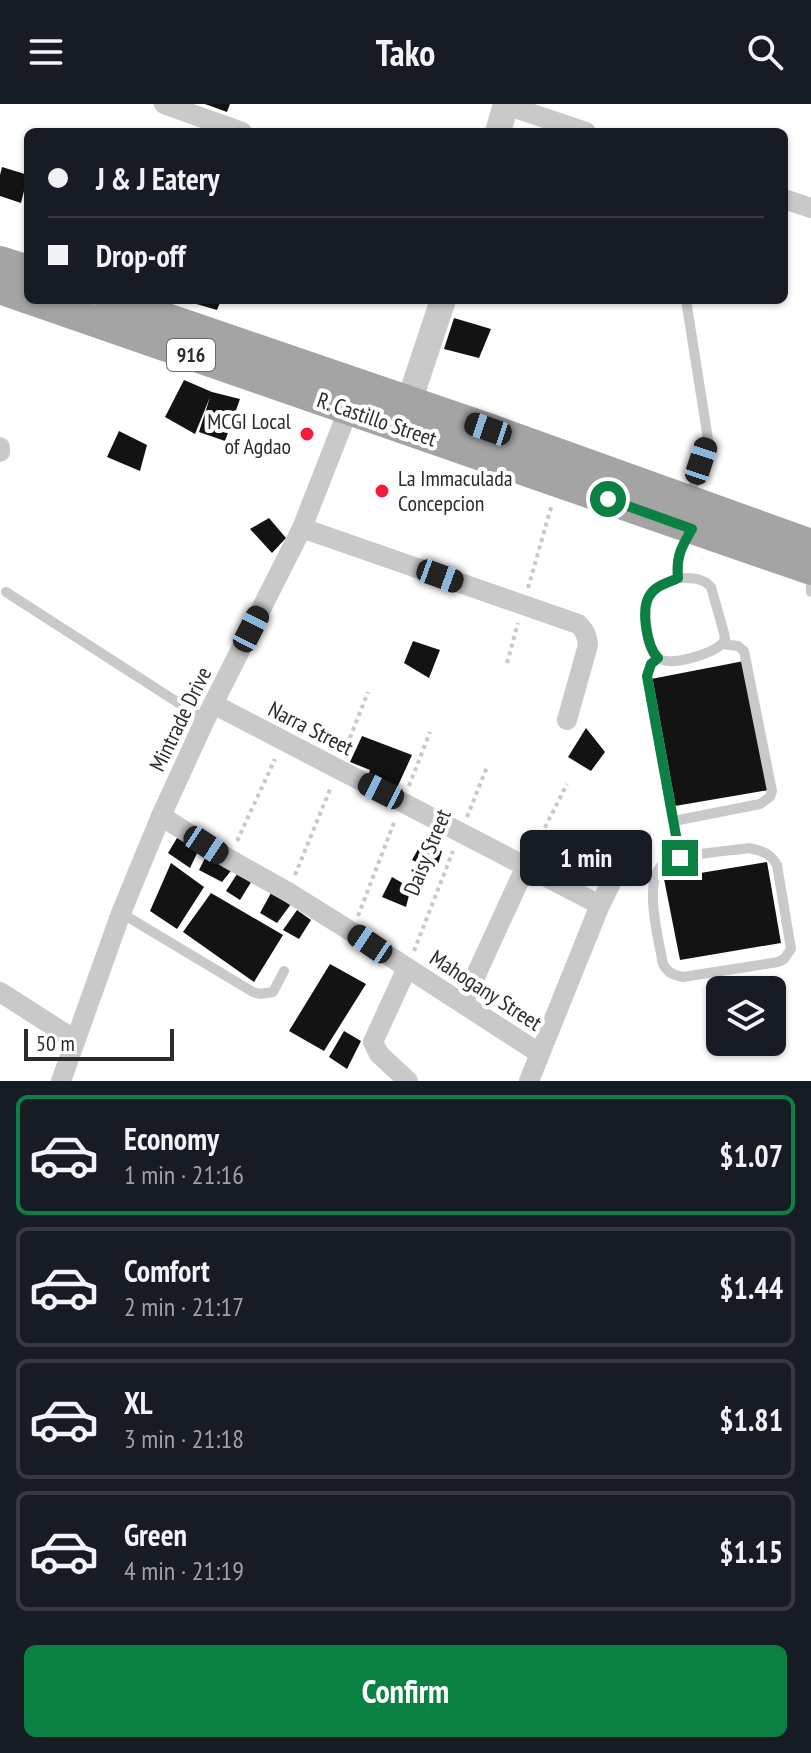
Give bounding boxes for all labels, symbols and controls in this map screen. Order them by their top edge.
text: Tako [376,29,435,76]
icon: menu [24,30,68,74]
icon: search [743,30,787,74]
text: J & J Eatery [96,159,220,198]
text: Drop-off [96,236,186,275]
road number: 916 [167,339,215,371]
street label: R. Castillo Street [314,385,440,453]
place label: MCGI Local of Agdao [207,407,292,460]
car [461,410,515,448]
marker: MCGI Local of Agdao [298,425,316,443]
car [682,434,720,488]
place label: La Immaculada Concepcion [398,464,513,517]
route start [590,481,626,517]
marker: La Immaculada Concepcion [373,482,391,500]
car [413,557,467,595]
car [229,602,273,656]
street label: Mintrade Drive [143,662,217,776]
street label: Narra Street [264,695,358,761]
car [354,769,408,813]
street label: Daisy Street [397,805,457,899]
car [179,822,233,868]
callout: 1 min [520,830,652,886]
route end [662,840,698,876]
text: 1 min [560,841,612,874]
car [343,921,397,967]
street label: Mahogany Street [425,943,547,1037]
map controls [706,976,786,1056]
button: layers [706,976,786,1056]
scale bar [24,1025,174,1061]
text: 50 m [36,1029,75,1057]
icon: car [28,1119,100,1191]
text: Economy [124,1119,219,1158]
text: $1.07 [719,1136,783,1175]
text: 1 min · 21:16 [124,1158,244,1191]
icon: car [28,1251,100,1323]
text: Comfort [124,1251,210,1290]
text: $1.44 [719,1268,783,1307]
text: 2 min · 21:17 [124,1290,244,1323]
icon: car [28,1383,100,1455]
text: XL [124,1383,153,1422]
text: $1.81 [719,1400,783,1439]
text: 3 min · 21:18 [124,1422,244,1455]
icon: car [28,1515,100,1587]
text: Green [124,1515,187,1554]
text: $1.15 [719,1532,783,1571]
text: 4 min · 21:19 [124,1554,244,1587]
button: Confirm [24,1645,787,1737]

